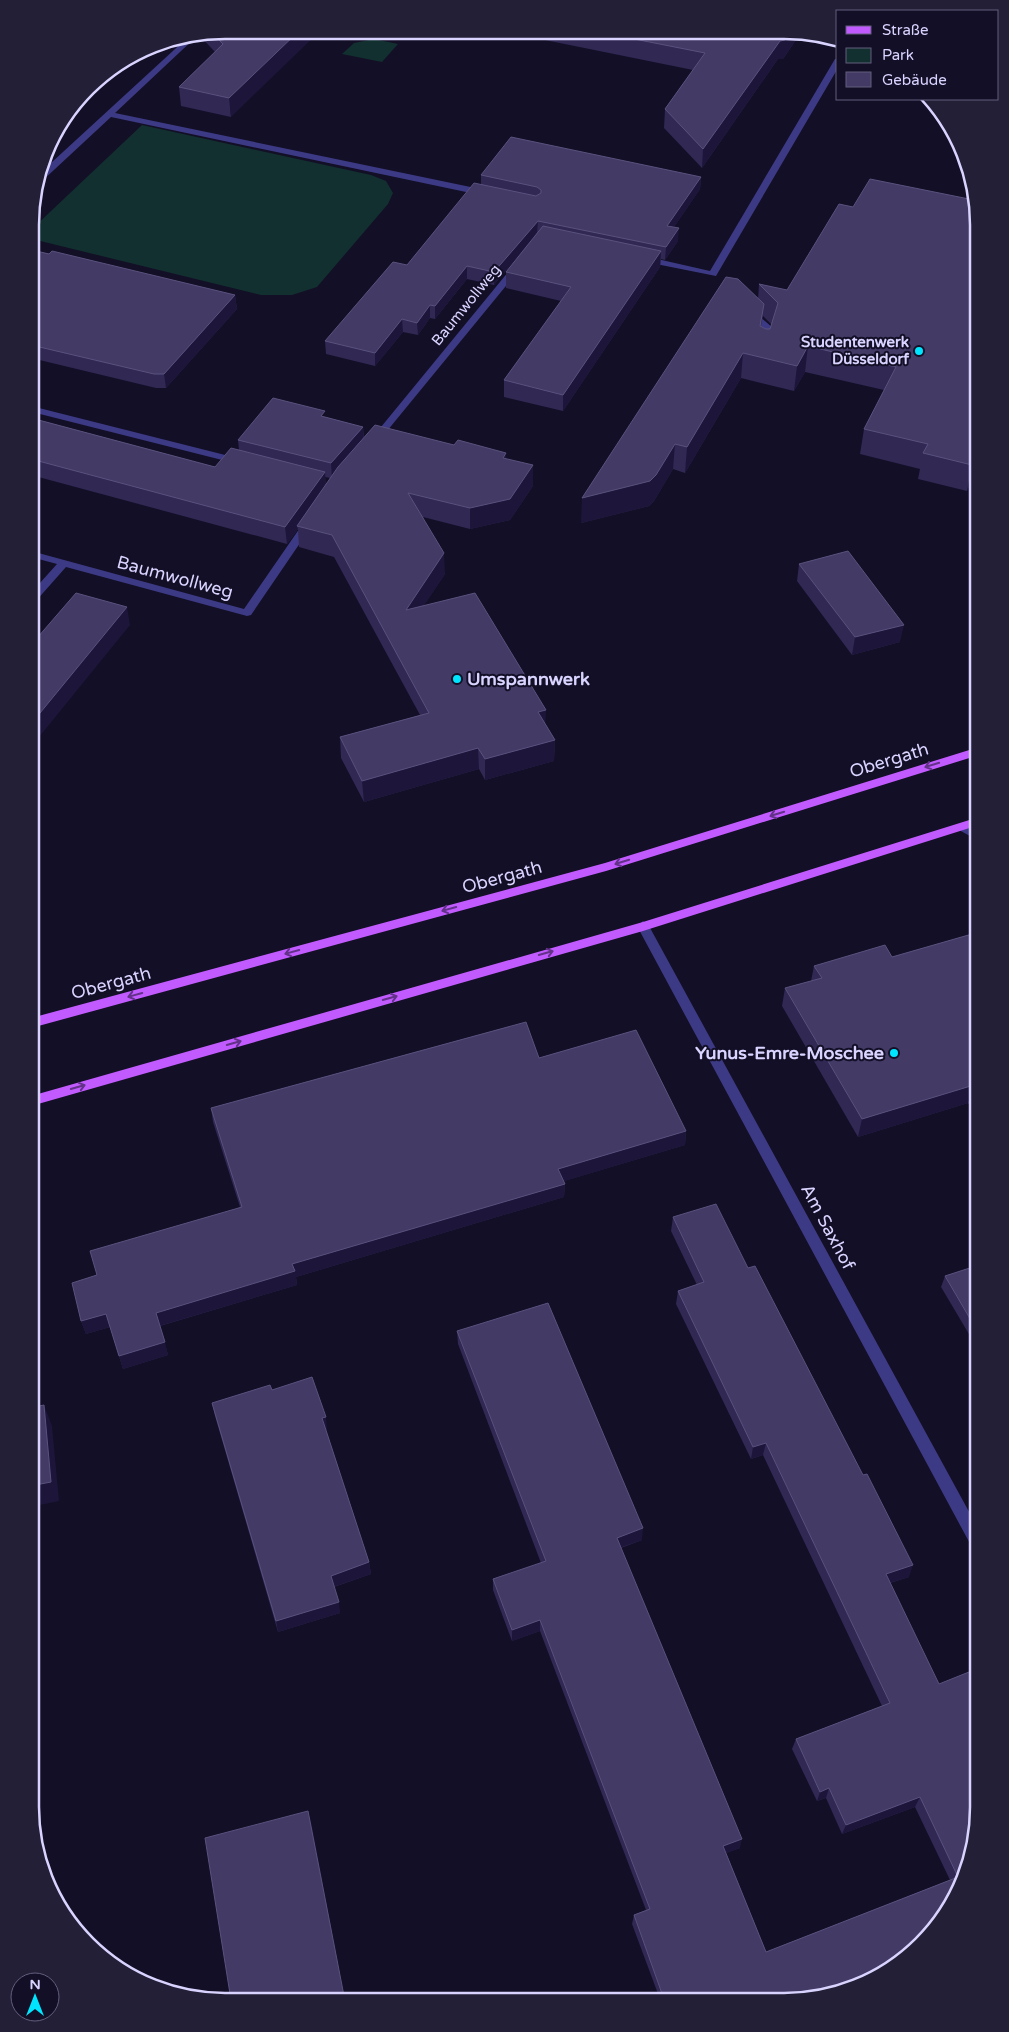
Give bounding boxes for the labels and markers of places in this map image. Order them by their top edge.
place label: Studentenwerk Düsseldorf [801,333,909,368]
marker: Studentenwerk Düsseldorf [913,345,925,357]
place label: Umspannwerk [467,668,590,690]
marker: Umspannwerk [451,673,463,685]
place label: Yunus-Emre-Moschee [695,1042,884,1064]
marker: Yunus-Emre-Moschee [888,1047,900,1059]

